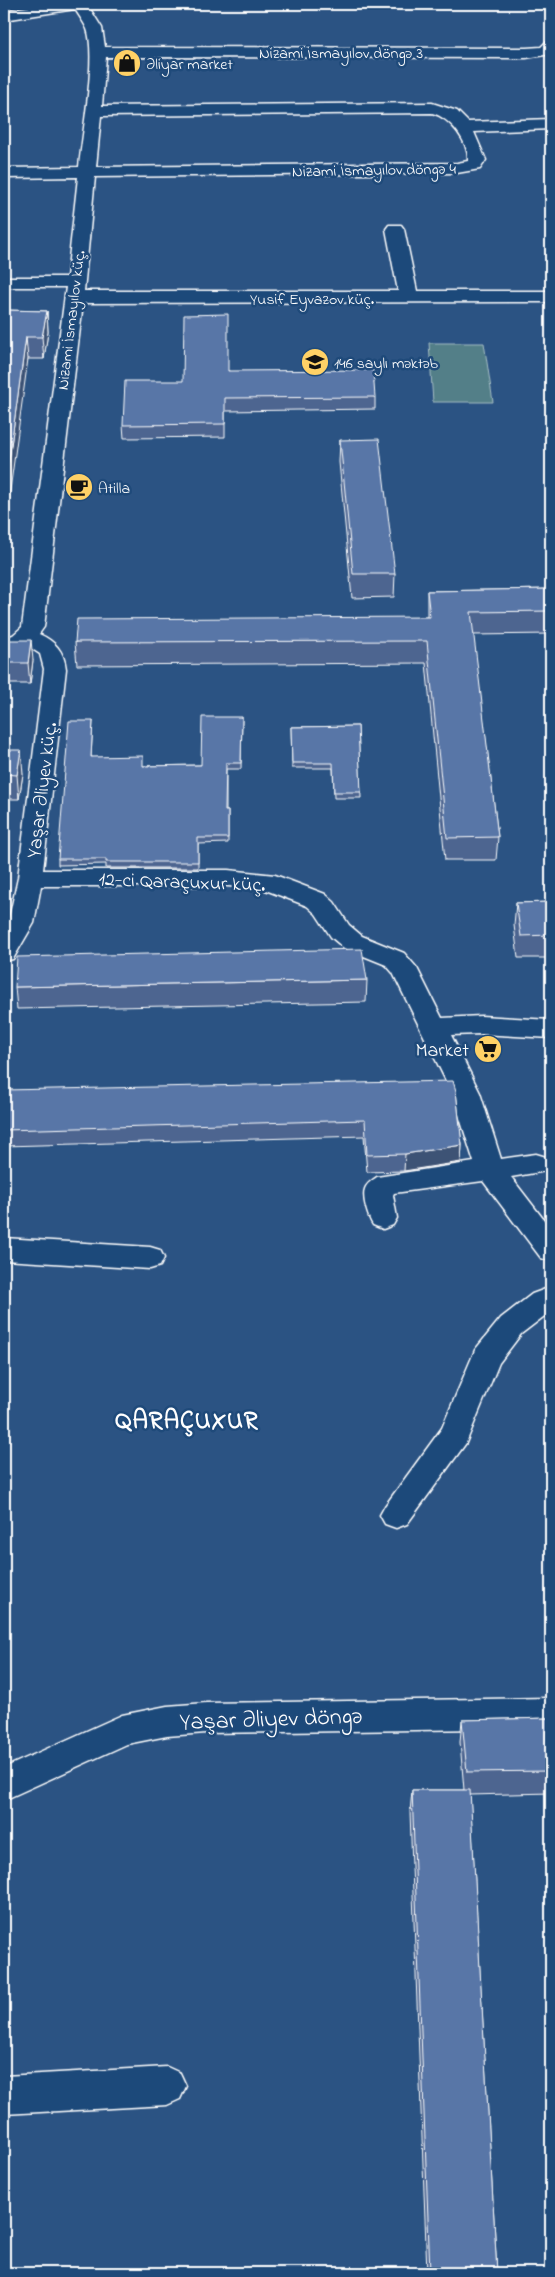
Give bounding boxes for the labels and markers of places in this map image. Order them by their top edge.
shop icon: Əliyar market [112,48,142,78]
place label: Əliyar market [146,53,234,77]
school or university icon: 146 saylı məktəb [300,347,330,377]
place label: 146 saylı məktəb [334,352,438,376]
cafe icon: Atilla [64,472,94,502]
place label: Atilla [98,477,130,501]
supermarket icon: Market [473,1034,503,1064]
place label: Market [415,1037,469,1066]

